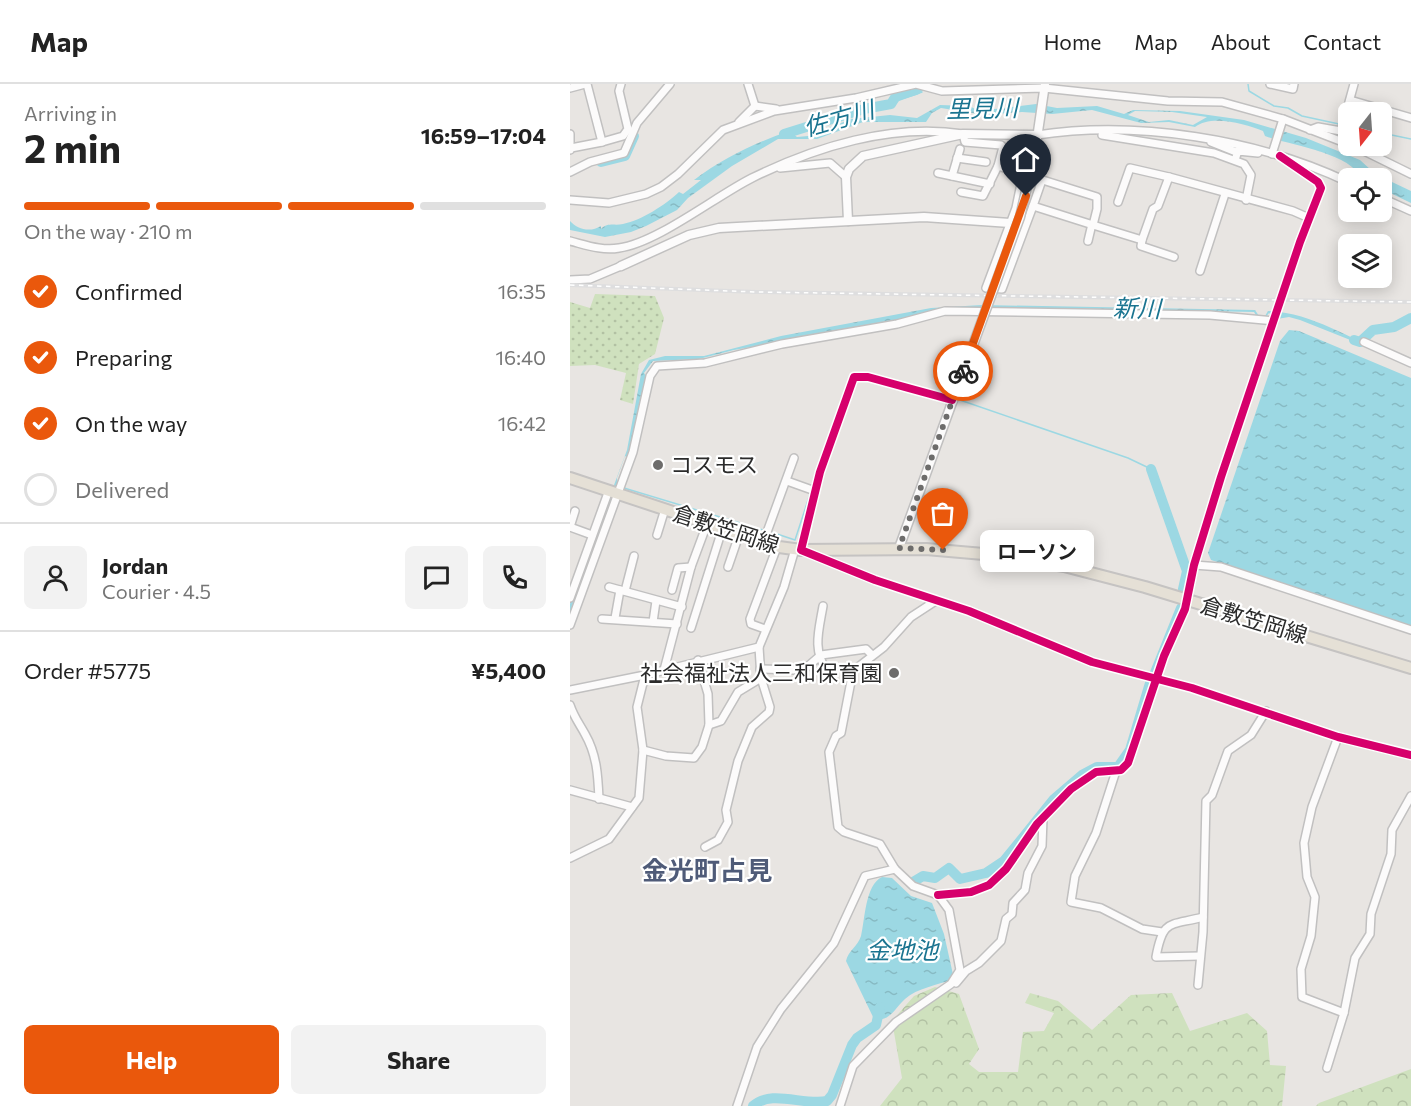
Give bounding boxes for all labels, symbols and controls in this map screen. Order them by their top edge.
text: Map [30,24,88,58]
text: Home [1044,29,1101,54]
text: Map [1134,29,1178,54]
text: About [1211,29,1270,54]
text: Contact [1303,29,1381,54]
water label: 里見川 [946,92,1021,123]
water label: 佐方川 [800,93,880,141]
text: Arriving in [24,101,117,125]
north arrow [1338,102,1392,156]
map controls [1338,102,1392,288]
text: 16:59–17:04 [421,122,546,149]
text: 2 min [24,123,121,171]
pin [1000,134,1051,196]
icon: home [1009,143,1042,176]
button: locate [1338,168,1392,222]
text: On the way · 210 m [24,219,192,243]
button: layers [1338,234,1392,288]
icon: check [24,275,57,308]
text: Confirmed [75,278,182,305]
text: 16:35 [498,279,546,303]
water label: 新川 [1113,293,1164,322]
icon: check [24,341,57,374]
courier [933,341,993,401]
text: Preparing [75,344,172,371]
text: 16:40 [496,345,546,369]
icon: bike [947,355,980,388]
icon: check [24,407,57,440]
text: On the way [75,410,187,437]
text: 16:42 [498,411,546,435]
place label: コスモス [670,451,758,478]
marker: コスモス [651,458,665,472]
text: Delivered [75,476,169,503]
pin [917,488,968,550]
icon: bag [926,497,959,530]
street label: 倉敷笠岡線 [670,499,783,558]
callout: ローソン [979,529,1093,571]
text: ローソン [997,539,1077,563]
button: person [24,546,87,609]
button: chat [405,546,468,609]
button: phone [483,546,546,609]
text: Jordan [102,552,168,579]
text: Courier · 4.5 [102,579,211,603]
street label: 倉敷笠岡線 [1198,591,1311,649]
text: Order #5775 [24,657,151,684]
text: ¥5,400 [471,657,546,684]
place label: 社会福祉法人三和保育園 [640,659,882,686]
marker: 社会福祉法人三和保育園 [887,666,901,680]
district label: 金光町占見 [642,854,772,885]
water label: 金地池 [866,935,940,964]
button: Help [24,1025,279,1094]
button: Share [291,1025,546,1094]

